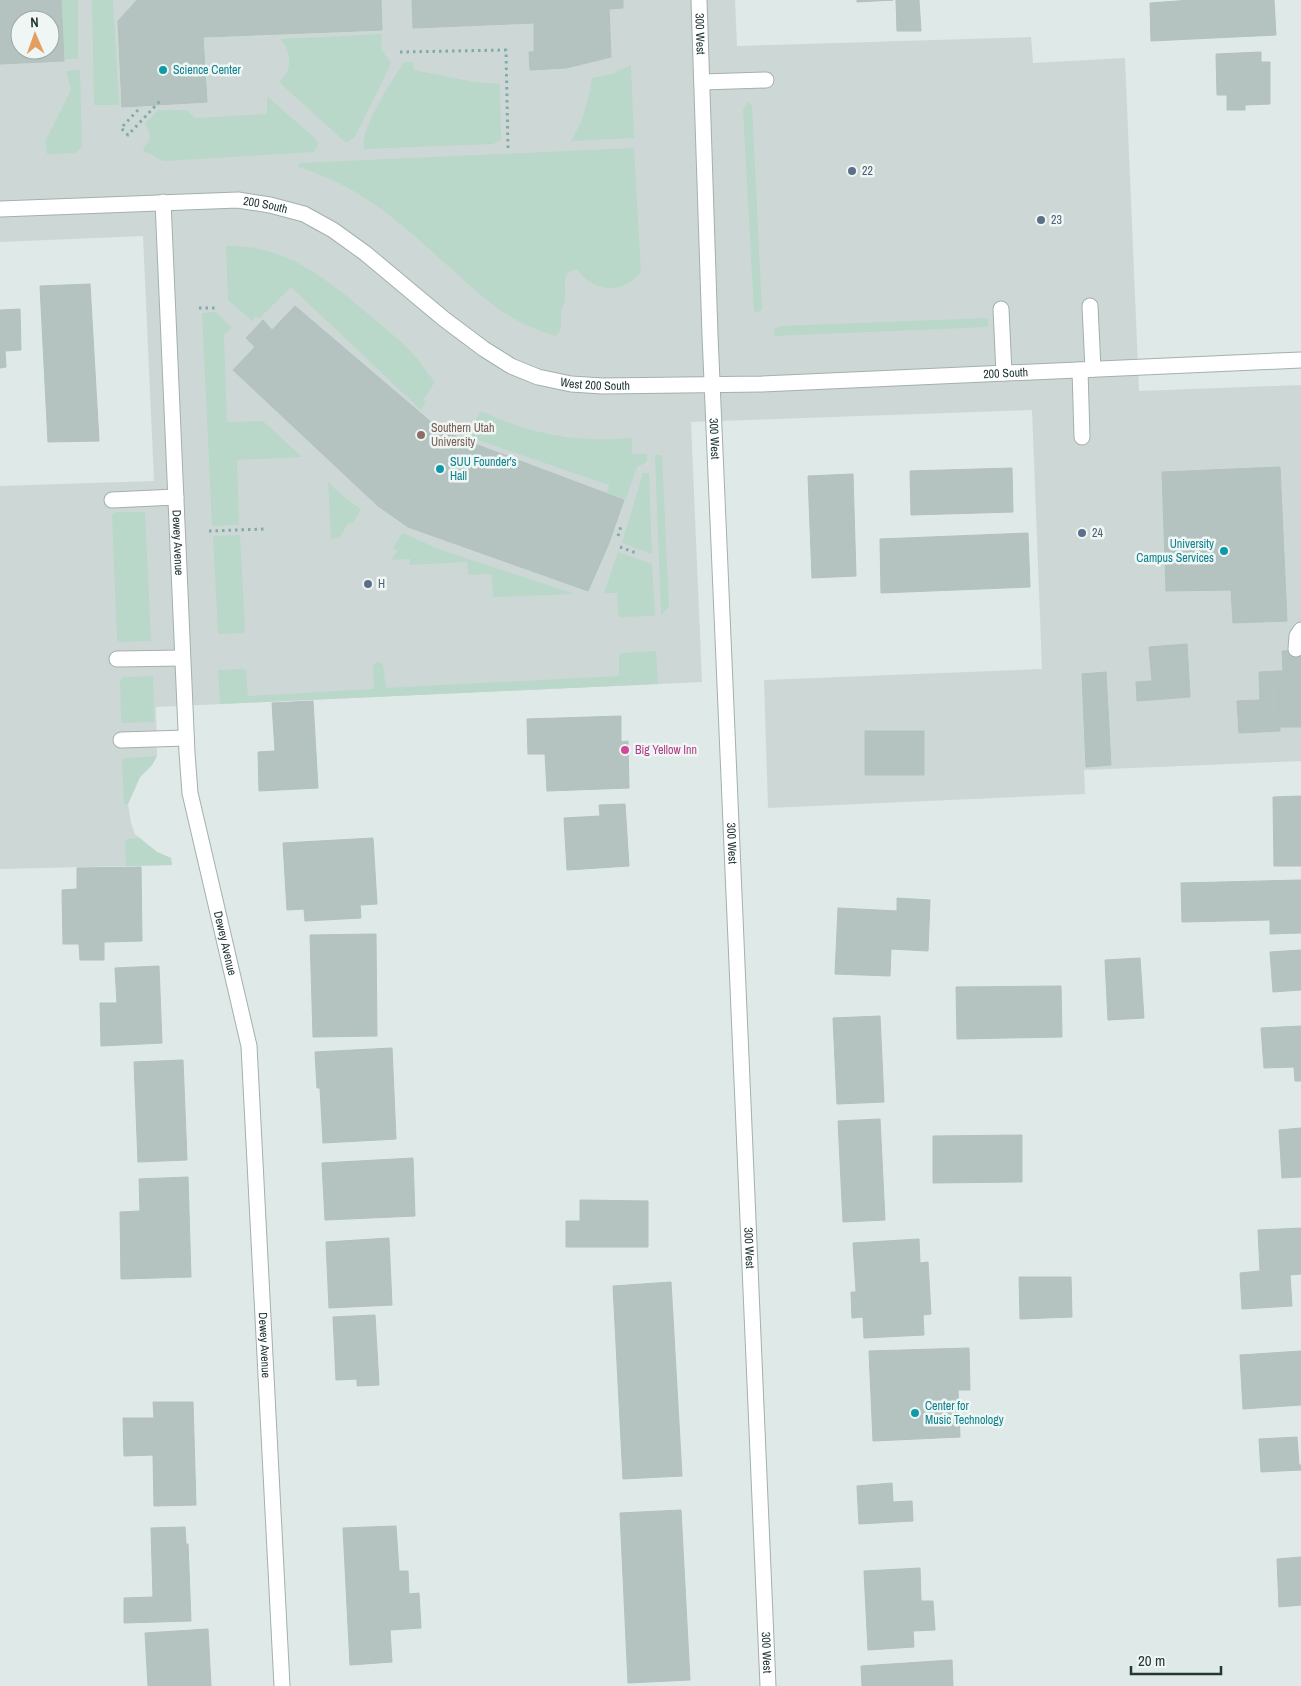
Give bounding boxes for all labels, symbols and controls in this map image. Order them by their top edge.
north arrow [10,10,60,60]
text: N [30,13,39,31]
street label: 300 West [691,13,709,55]
place label: Science Center [173,62,242,78]
marker: Science Center [157,64,169,76]
place label: 22 [862,163,873,179]
marker: 22 [846,165,858,177]
street label: 200 South [242,193,289,217]
place label: 23 [1051,212,1062,228]
marker: 23 [1035,214,1047,226]
street label: 200 South [983,364,1029,382]
street label: West 200 South [559,374,630,394]
street label: 300 West [706,418,723,460]
place label: Southern Utah University [431,420,494,450]
marker: Southern Utah University [415,429,427,441]
place label: SUU Founder's Hall [450,454,517,484]
marker: SUU Founder's Hall [434,463,446,475]
street label: Dewey Avenue [168,510,187,576]
place label: 24 [1092,525,1103,541]
marker: 24 [1076,527,1088,539]
place label: University Campus Services [1136,536,1214,566]
marker: University Campus Services [1218,545,1230,557]
place label: H [378,576,385,592]
marker: H [362,578,374,590]
place label: Big Yellow Inn [635,742,697,758]
marker: Big Yellow Inn [619,744,631,756]
street label: 300 West [723,822,741,865]
street label: Dewey Avenue [210,910,240,977]
street label: 300 West [740,1227,758,1269]
street label: Dewey Avenue [255,1312,274,1378]
place label: Center for Music Technology [925,1398,1004,1428]
marker: Center for Music Technology [909,1407,921,1419]
street label: 300 West [758,1632,775,1674]
scale bar [1131,1644,1221,1676]
text: 20 m [1138,1650,1165,1671]

